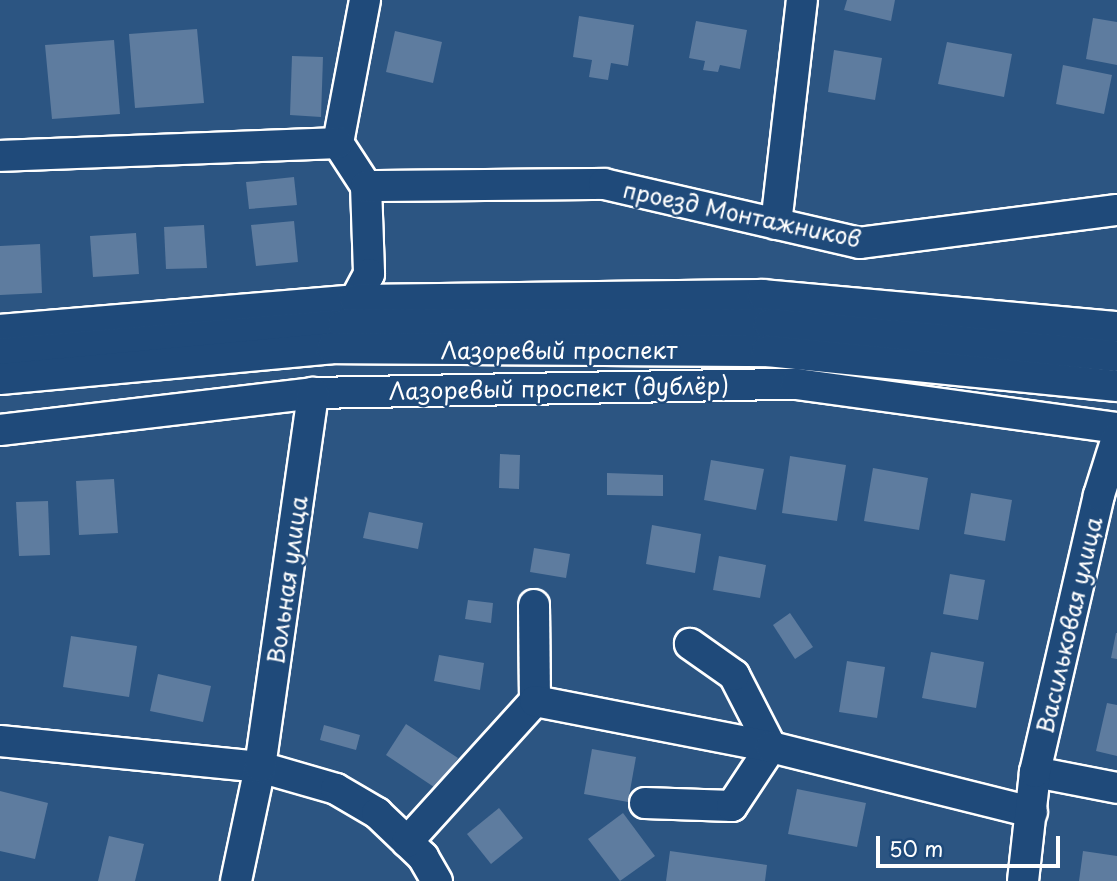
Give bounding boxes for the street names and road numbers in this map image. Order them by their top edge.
street label: проезд Монтажников [620,175,864,253]
street label: Лазоревый проспект [441,336,677,364]
street label: Лазоревый проспект (дублёр) [389,371,729,405]
street label: Вольная улица [261,493,313,667]
street label: Васильковая улица [1031,514,1107,736]

